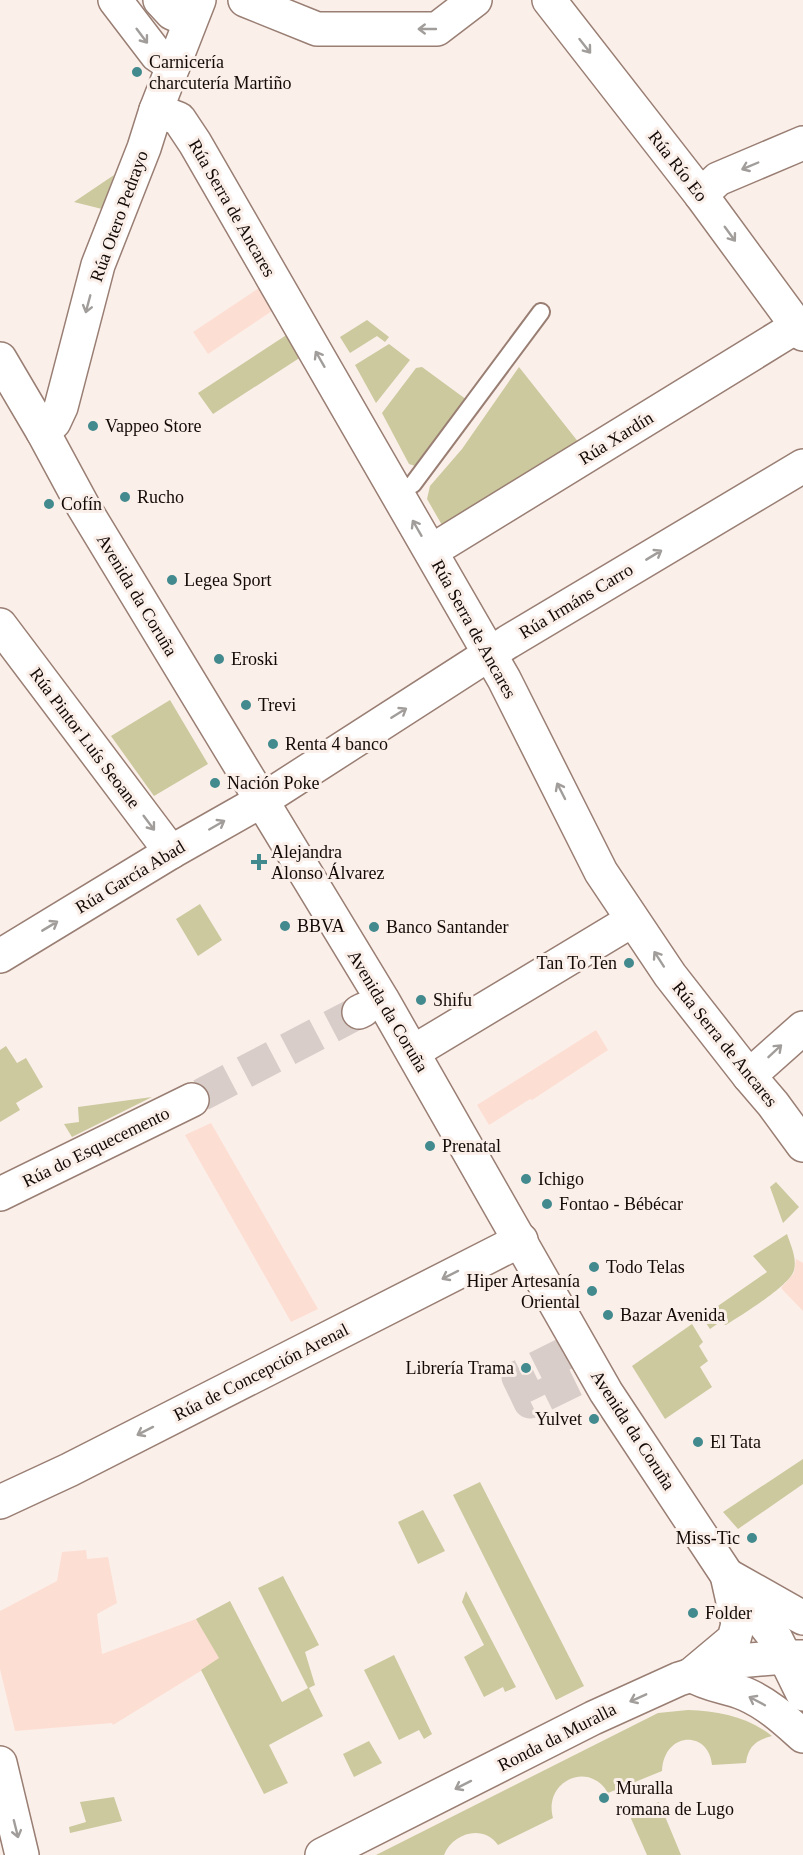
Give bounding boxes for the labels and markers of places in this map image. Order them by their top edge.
place label: Carnicería charcutería Martiño [149,52,291,93]
marker: Carnicería charcutería Martiño [130,65,144,79]
place label: Vappeo Store [105,416,201,436]
marker: Vappeo Store [86,419,100,433]
place label: Rucho [137,487,184,507]
marker: Rucho [118,490,132,504]
place label: Cofín [61,494,102,514]
marker: Cofín [42,497,56,511]
place label: Legea Sport [184,570,271,590]
marker: Legea Sport [165,573,179,587]
place label: Eroski [231,649,278,669]
marker: Eroski [212,652,226,666]
place label: Trevi [258,695,296,715]
marker: Trevi [239,698,253,712]
place label: Renta 4 banco [285,734,388,754]
marker: Renta 4 banco [266,737,280,751]
place label: Nación Poke [227,773,319,793]
marker: Nación Poke [208,776,222,790]
place label: Alejandra Alonso Álvarez [271,842,384,883]
marker: Alejandra Alonso Álvarez [252,855,266,869]
place label: BBVA [297,916,345,936]
place label: Banco Santander [386,917,508,937]
marker: BBVA [278,919,292,933]
marker: Banco Santander [367,920,381,934]
place label: Tan To Ten [536,953,617,973]
marker: Tan To Ten [622,956,636,970]
place label: Shifu [433,990,472,1010]
marker: Shifu [414,993,428,1007]
place label: Prenatal [442,1136,501,1156]
marker: Prenatal [423,1139,437,1153]
place label: Ichigo [538,1169,584,1189]
marker: Ichigo [519,1172,533,1186]
place label: Fontao - Bébécar [559,1194,683,1214]
marker: Fontao - Bébécar [540,1197,554,1211]
place label: Todo Telas [606,1257,685,1277]
marker: Todo Telas [587,1260,601,1274]
place label: Hiper Artesanía Oriental [467,1271,580,1312]
marker: Hiper Artesanía Oriental [585,1284,599,1298]
place label: Bazar Avenida [620,1305,725,1325]
marker: Bazar Avenida [601,1308,615,1322]
place label: Librería Trama [406,1358,514,1378]
marker: Librería Trama [519,1361,533,1375]
place label: Yulvet [535,1409,582,1429]
marker: Yulvet [587,1412,601,1426]
place label: El Tata [710,1432,761,1452]
marker: El Tata [691,1435,705,1449]
place label: Miss-Tic [676,1528,740,1548]
marker: Miss-Tic [745,1531,759,1545]
place label: Folder [705,1603,752,1623]
marker: Folder [686,1606,700,1620]
place label: Muralla romana de Lugo [616,1778,734,1819]
marker: Muralla romana de Lugo [597,1791,611,1805]

